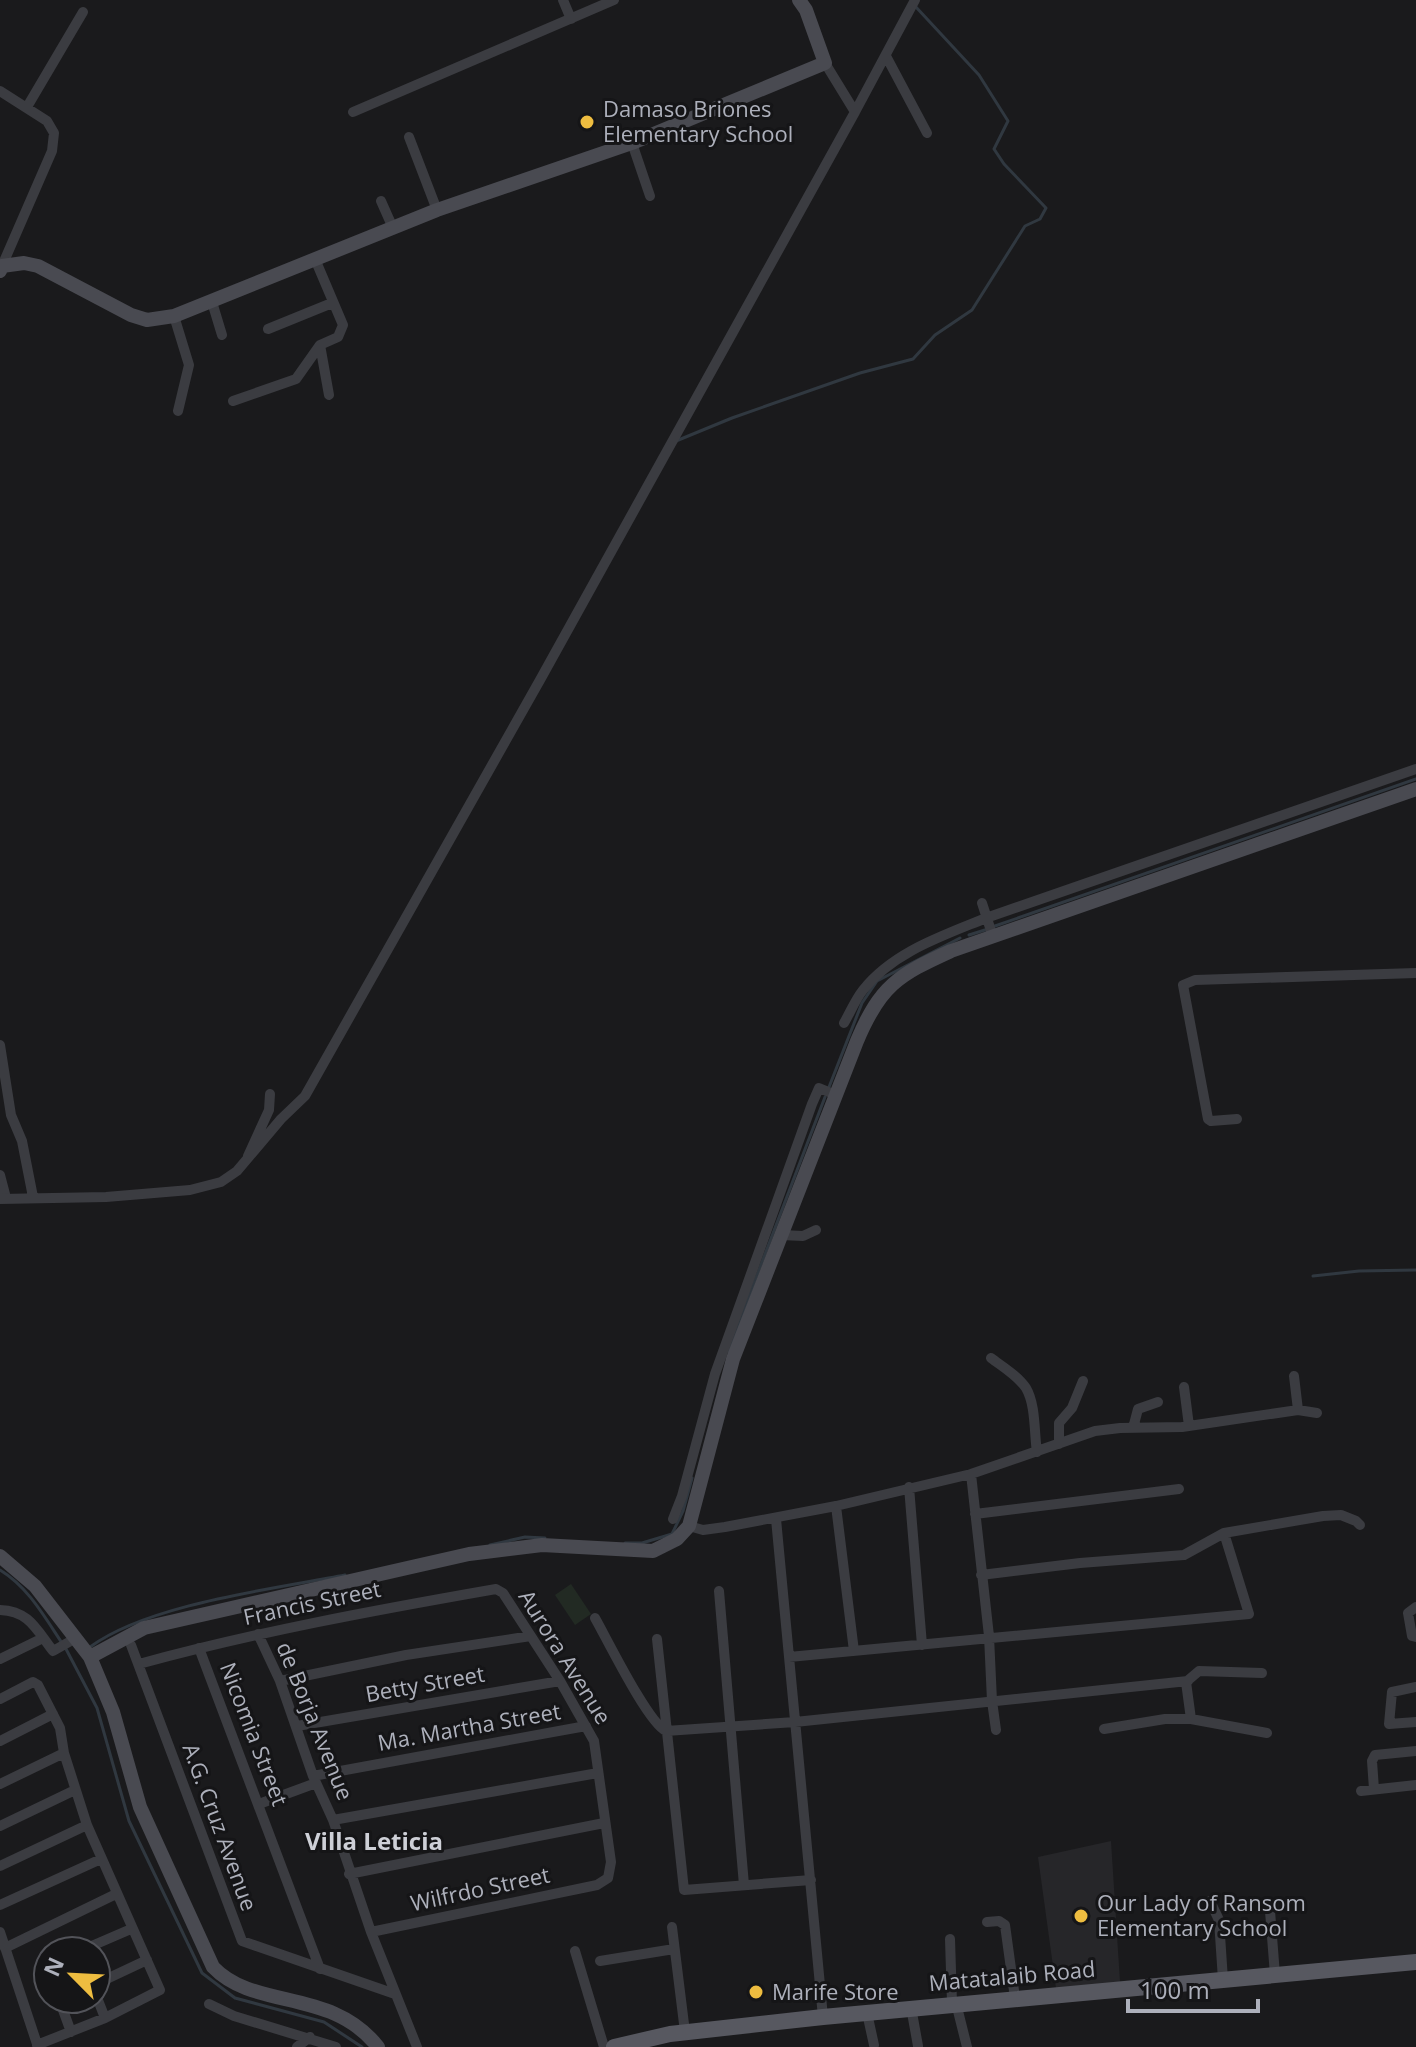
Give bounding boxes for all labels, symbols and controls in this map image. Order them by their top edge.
place label: Damaso Briones Elementary School [603,93,793,148]
marker: Damaso Briones Elementary School [578,113,596,131]
street label: Francis Street [240,1573,383,1631]
street label: Aurora Avenue [513,1584,619,1729]
street label: de Borja Avenue [271,1637,361,1804]
street label: Nicomia Street [214,1658,296,1810]
street label: Betty Street [363,1658,487,1708]
street label: Ma. Martha Street [375,1695,563,1757]
street label: A.G. Cruz Avenue [177,1739,265,1915]
district label: Villa Leticia [305,1824,443,1857]
street label: Wilfrdo Street [407,1859,552,1917]
place label: Our Lady of Ransom Elementary School [1097,1887,1306,1942]
marker: Our Lady of Ransom Elementary School [1072,1907,1090,1925]
north arrow [32,1935,112,2015]
text: N [35,1952,70,1981]
street label: Matatalaib Road [927,1953,1096,1997]
scale bar [1128,1963,1258,2013]
text: 100 m [1140,1973,1210,2006]
place label: Marife Store [772,1976,899,2006]
marker: Marife Store [747,1983,765,2001]

